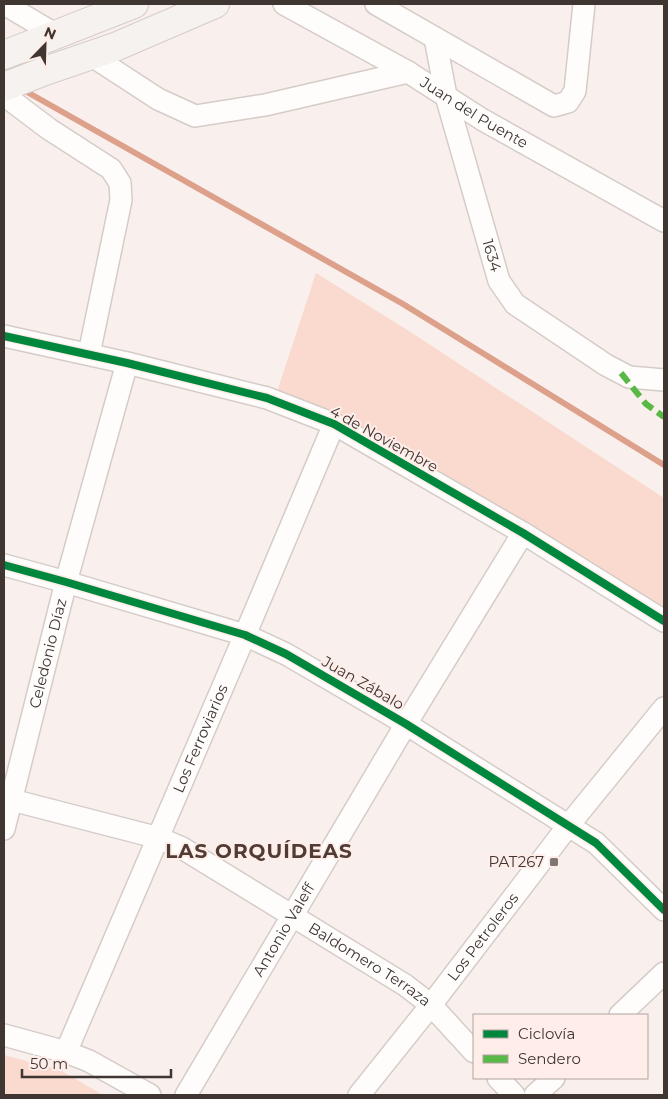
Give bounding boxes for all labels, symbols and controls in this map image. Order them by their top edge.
north arrow [20,20,70,70]
text: N [41,23,59,44]
street label: Juan del Puente [416,72,531,152]
street label: 1634 [479,237,506,274]
street label: 4 de Noviembre [327,401,442,476]
street label: Celedonio Díaz [25,596,71,710]
street label: Juan Zábalo [318,651,408,714]
street label: Los Ferroviarios [168,681,232,796]
district label: LAS ORQUÍDEAS [165,839,353,863]
place label: PAT267 [488,852,544,871]
marker: PAT267 [548,856,560,868]
street label: Antonio Valeff [248,879,319,980]
street label: Los Petroleros [443,889,522,984]
street label: Baldomero Terraza [305,918,435,1010]
legend [473,1014,648,1079]
text: Ciclovía [518,1024,575,1043]
scale bar [22,1046,171,1078]
text: Sendero [518,1049,581,1068]
text: 50 m [30,1054,68,1073]

